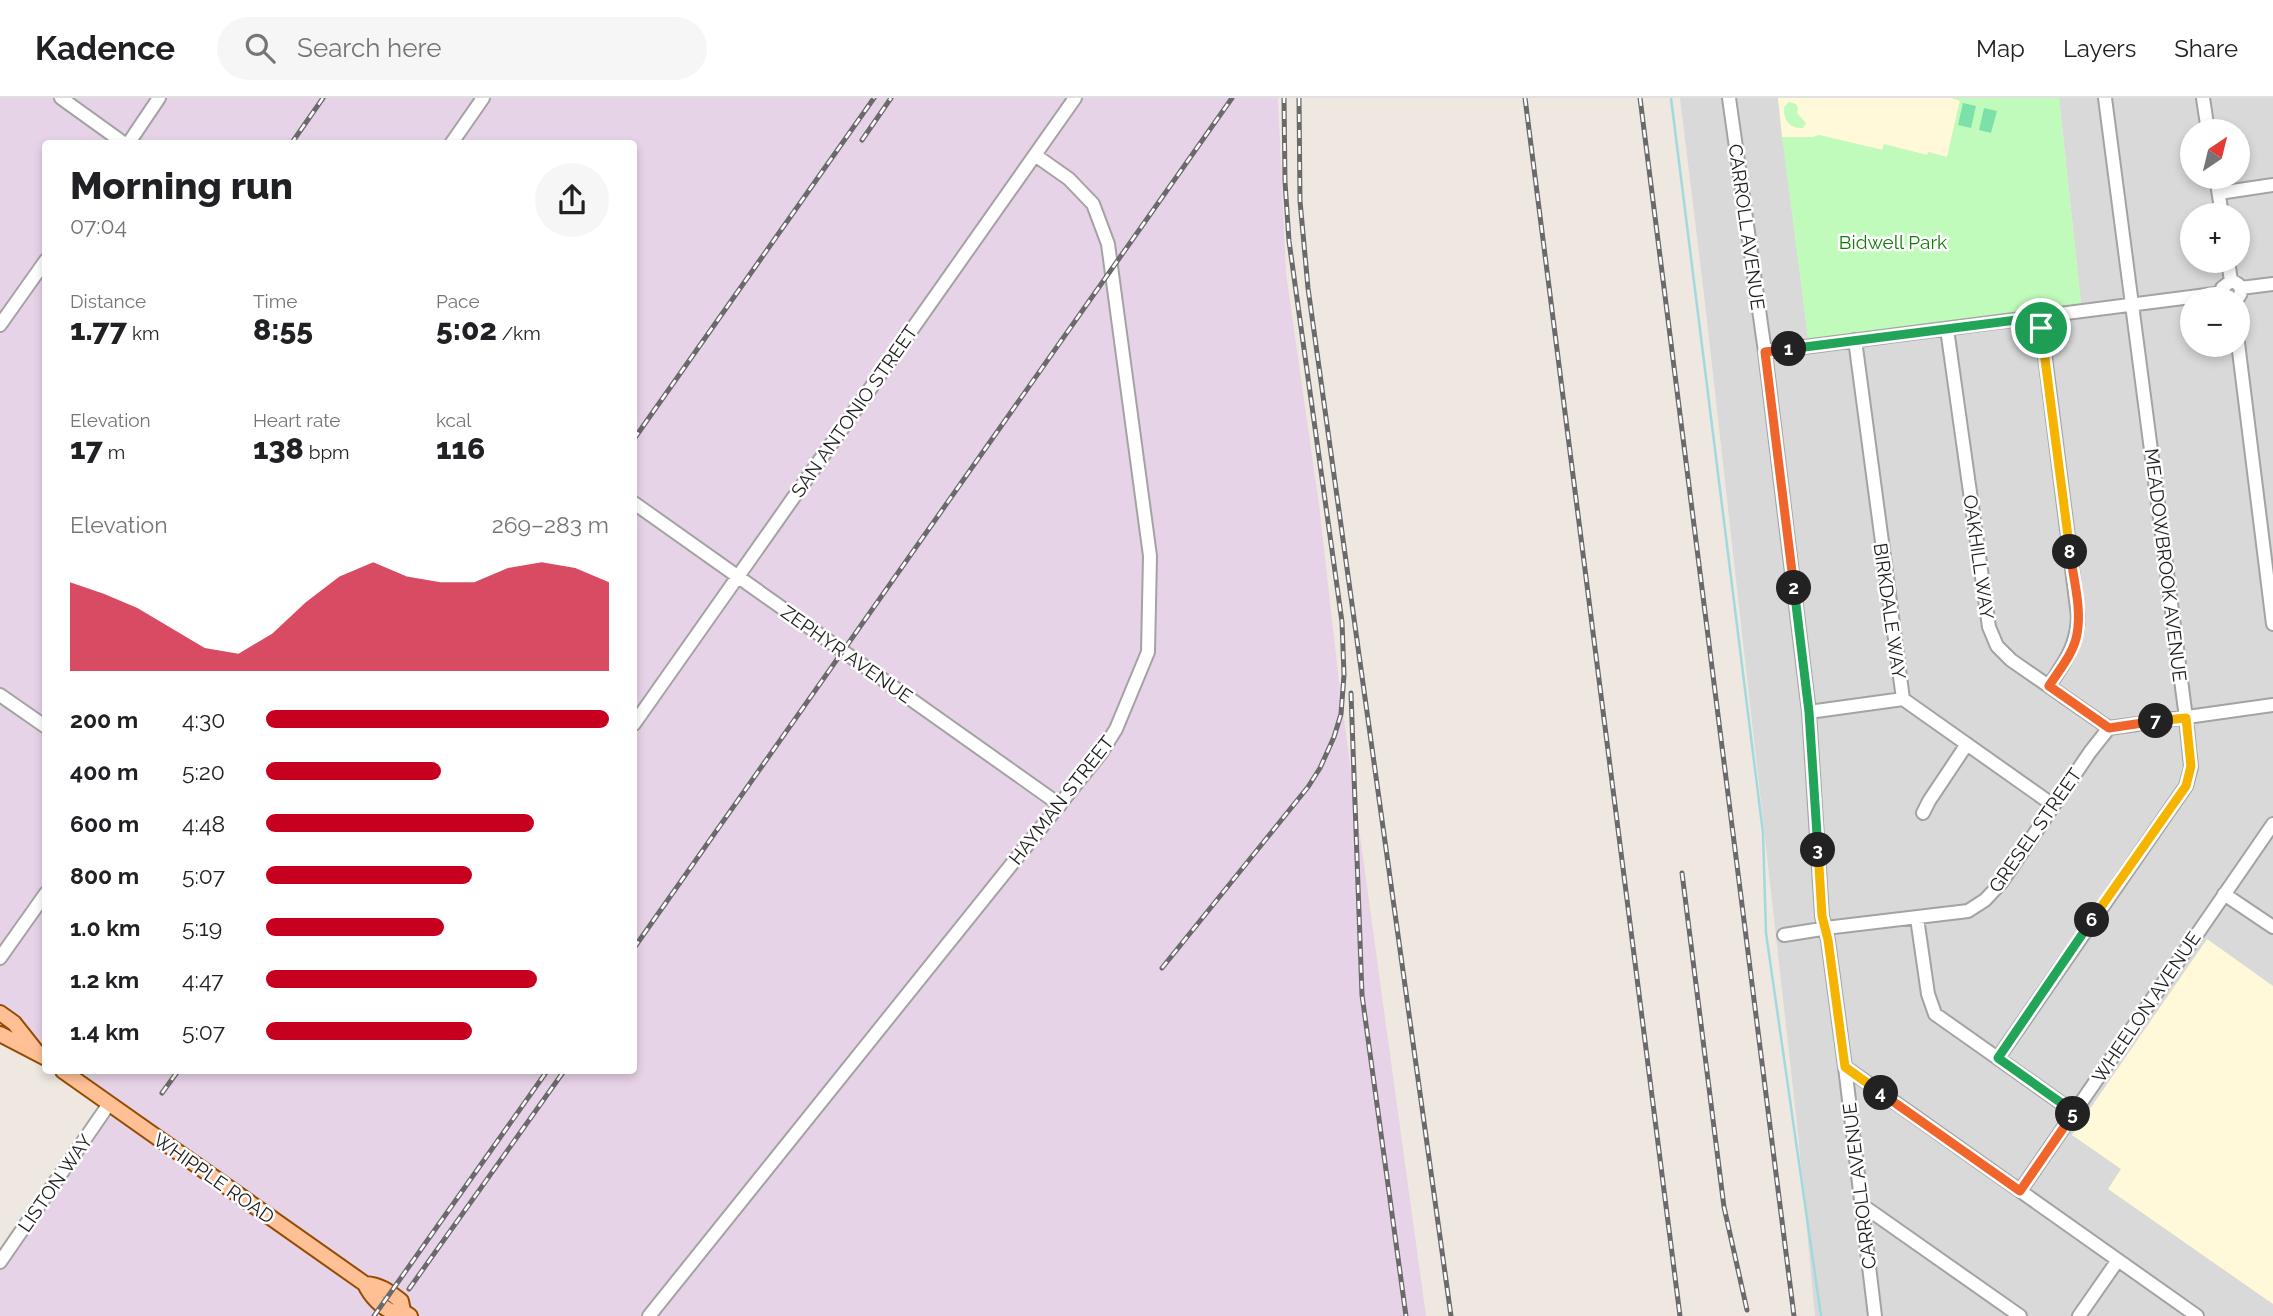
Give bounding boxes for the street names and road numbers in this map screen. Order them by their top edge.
street label: CARROLL AVENUE [1724,143,1770,311]
street label: SAN ANTONIO STREET [786,321,922,501]
street label: MEADOWBROOK AVENUE [2141,447,2191,683]
street label: OAKHILL WAY [1959,493,1999,621]
street label: BIRKDALE WAY [1870,542,1911,681]
street label: ZEPHYR AVENUE [777,600,917,708]
street label: HAYMAN STREET [1004,731,1118,869]
street label: GRESEL STREET [1984,763,2086,896]
street label: WHEELON AVENUE [2087,927,2205,1087]
street label: CARROLL AVENUE [1838,1102,1880,1270]
street label: WHIPPLE ROAD [149,1128,279,1228]
street label: LISTON WAY [13,1129,97,1236]

